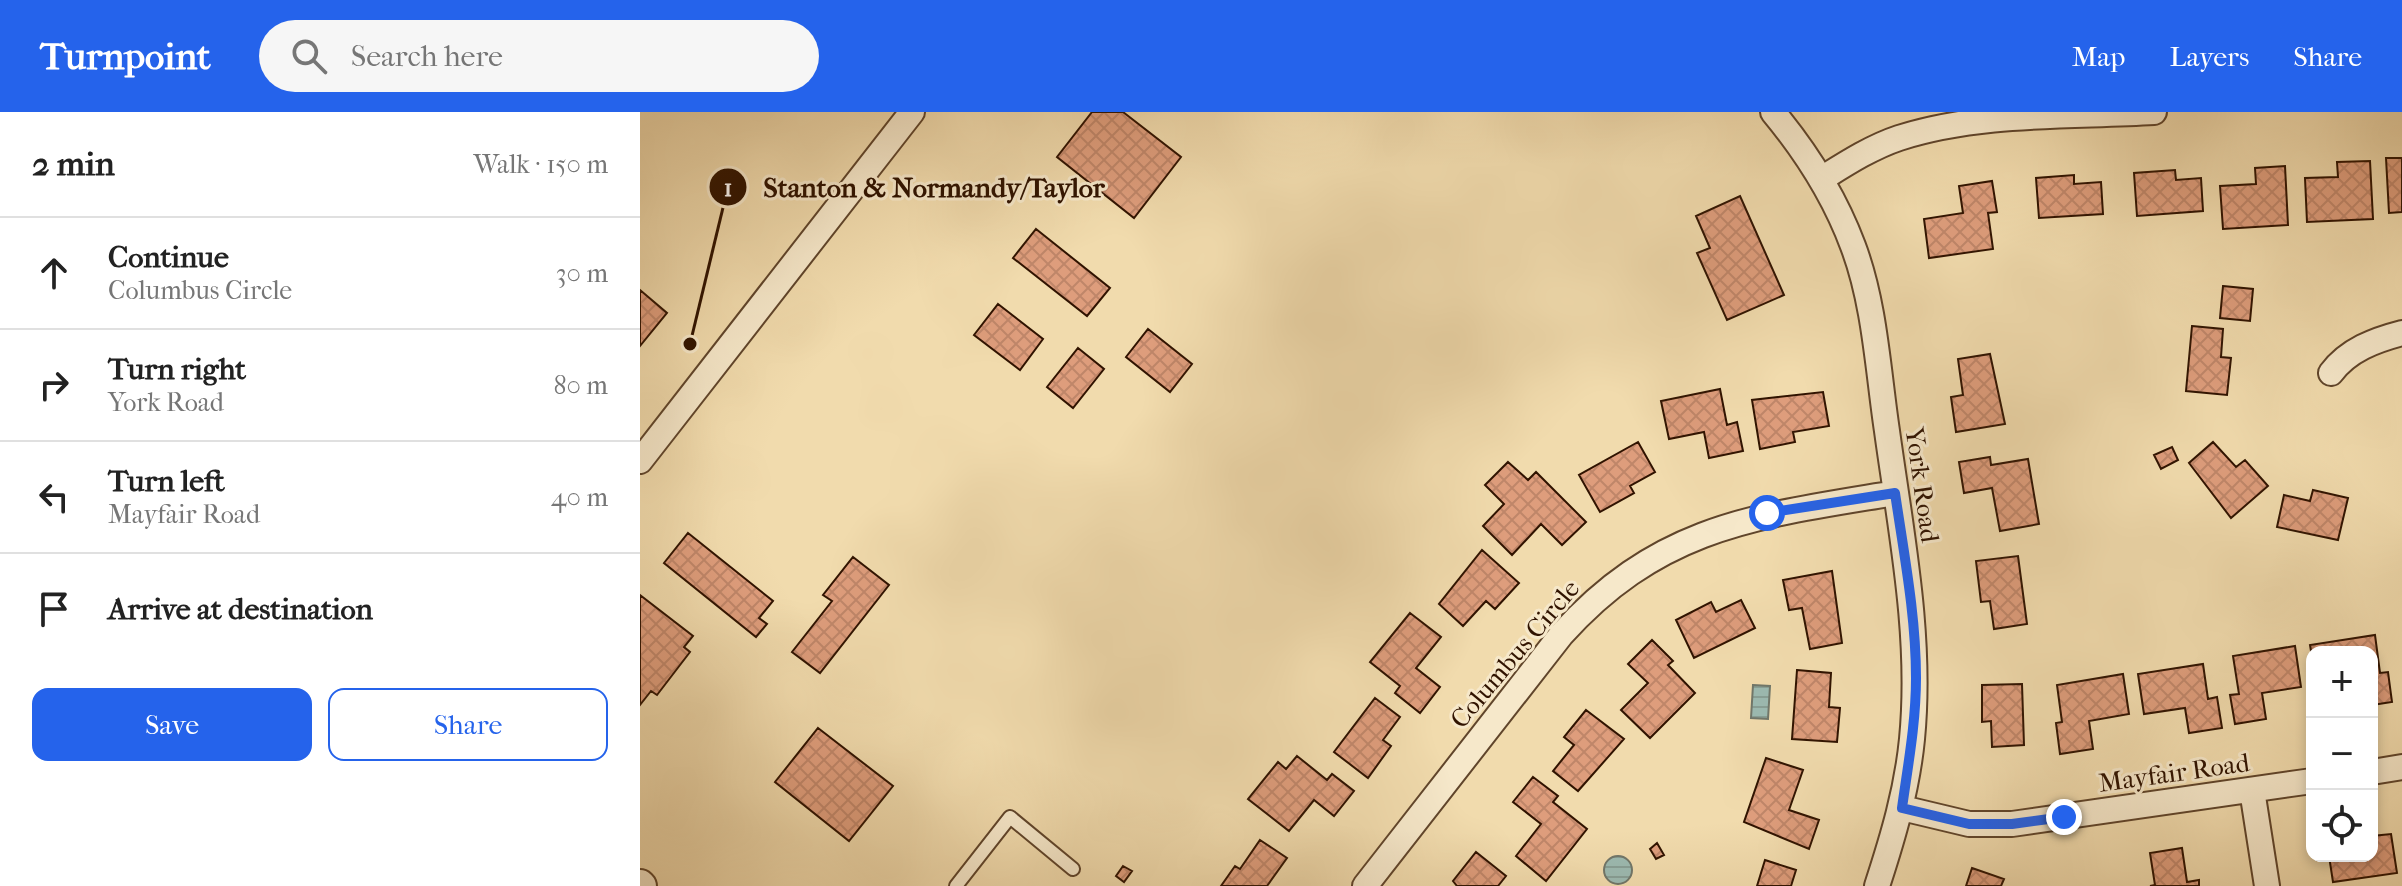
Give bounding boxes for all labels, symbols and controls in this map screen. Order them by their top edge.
search box [259,20,819,92]
text: Turnpoint [40,34,211,79]
icon: search [287,34,331,78]
text: Search here [351,39,503,74]
text: Map [2072,40,2125,73]
text: Layers [2169,40,2249,73]
text: Share [2293,40,2362,73]
text: 2 min [32,144,115,184]
text: Walk · 150 m [473,149,608,180]
callout: Stanton & Normandy/Taylor [708,161,1121,213]
text: Stanton & Normandy/Taylor [763,171,1106,204]
text: 1 [724,174,732,202]
text: Continue [108,240,229,275]
icon: ahead [32,251,76,295]
text: 30 m [556,258,608,289]
text: Columbus Circle [108,275,292,306]
text: Turn right [108,352,246,387]
icon: right [32,363,76,407]
text: 80 m [553,370,608,401]
text: York Road [108,387,224,418]
street label: York Road [1898,424,1946,545]
text: Turn left [108,464,225,499]
icon: left [32,475,76,519]
text: 40 m [551,482,608,513]
route start [1749,495,1785,531]
text: Mayfair Road [108,499,260,530]
street label: Columbus Circle [1444,573,1586,735]
icon: arrive [32,587,76,631]
text: Arrive at destination [108,592,373,627]
map controls [2306,646,2378,862]
button: + [2306,646,2378,718]
button: Save [32,688,312,761]
button: Share [328,688,608,761]
button: − [2306,718,2378,790]
street label: Mayfair Road [2097,747,2252,799]
button: locate [2306,790,2378,862]
route end [2046,799,2082,835]

